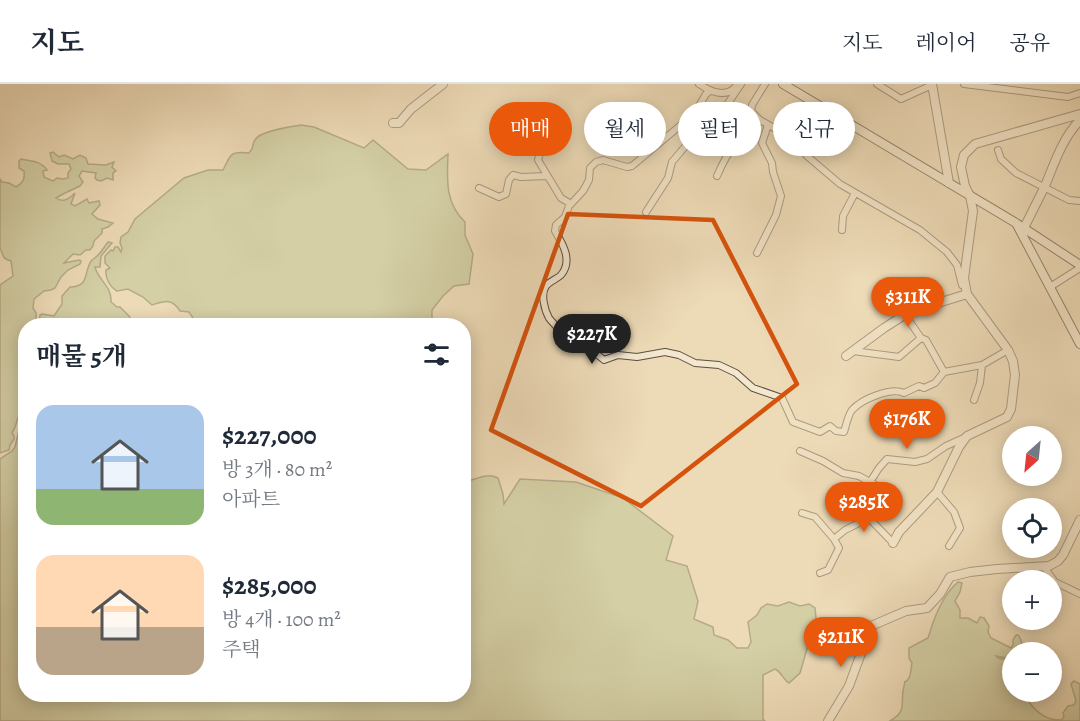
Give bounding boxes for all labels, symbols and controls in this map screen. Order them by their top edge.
text: 지도 [30,24,84,62]
text: 지도 [842,29,883,57]
text: 레이어 [916,29,976,57]
text: 공유 [1009,29,1050,57]
chip: 매매 [489,102,572,156]
chip: 월세 [584,102,666,156]
chip: 필터 [678,102,761,156]
chip: 신규 [773,102,855,156]
pin: $311K [866,277,950,328]
text: $311K [885,283,931,310]
pin: $227K [550,314,634,365]
text: $227K [567,320,617,347]
icon: filters [420,338,453,371]
text: 매물 5개 [36,339,127,374]
pin: $176K [865,399,949,450]
text: $176K [883,405,931,432]
text: $227,000 [222,418,317,453]
north arrow [1002,426,1062,486]
map controls [1002,426,1062,702]
icon: home [84,429,156,501]
text: 방 3개 · 80 m² [222,456,332,483]
pin: $285K [822,482,906,533]
text: 아파트 [222,486,280,513]
text: $285K [839,488,889,515]
button: locate [1002,498,1062,558]
text: $285,000 [222,568,316,603]
button: + [1002,570,1062,630]
icon: home [84,579,156,651]
text: 방 4개 · 100 m² [222,606,341,633]
pin: $211K [799,617,883,668]
text: $211K [818,623,864,650]
text: 주택 [222,636,261,663]
button: − [1002,642,1062,702]

